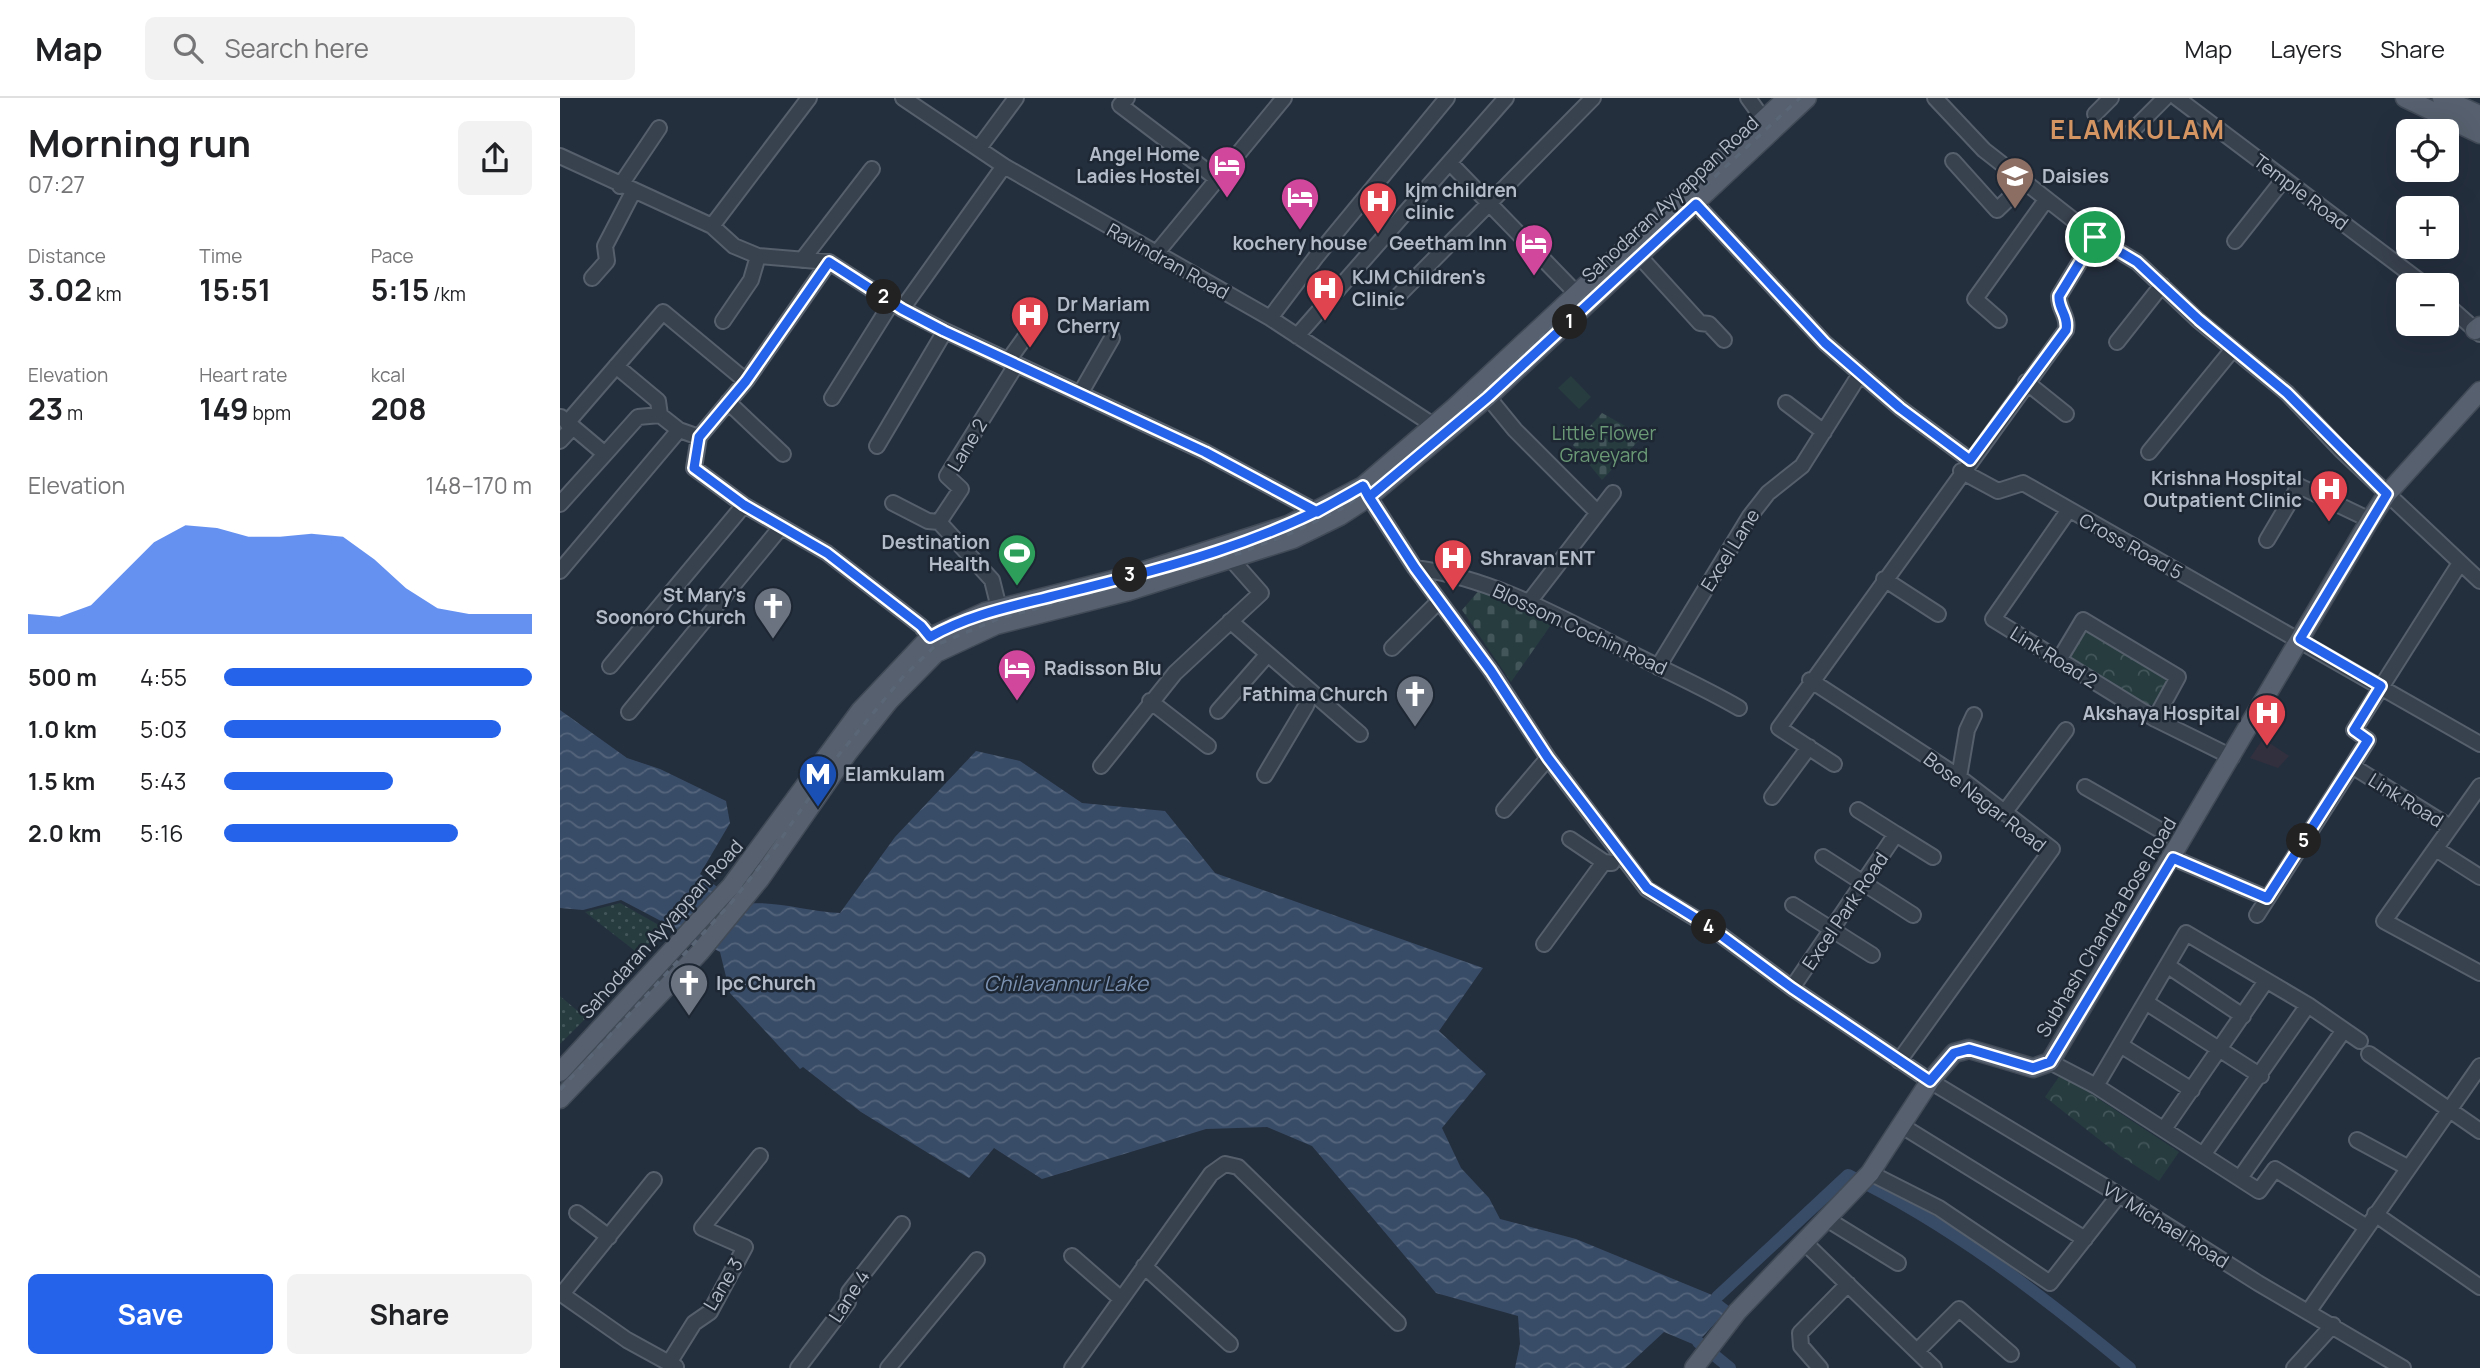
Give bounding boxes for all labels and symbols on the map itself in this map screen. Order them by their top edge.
street label: Sahodaran Ayyappan Road [1576,110,1764,288]
district label: ELAMKULAM [2050,111,2226,147]
place label: Angel Home Ladies Hostel [1076,141,1200,189]
hotel icon: Angel Home Ladies Hostel [1206,144,1248,199]
street label: Temple Road [2248,148,2354,236]
school or university icon: Daisies [1994,155,2036,210]
place label: Daisies [2042,163,2109,189]
hotel icon: kochery house [1279,176,1321,231]
place label: kjm children clinic [1405,177,1517,225]
hospital icon: kjm children clinic [1357,180,1399,235]
pin [2065,207,2125,267]
street label: Ravindran Road [1102,217,1234,305]
hotel icon: Geetham Inn [1513,222,1555,277]
place label: kochery house [1233,230,1367,256]
place label: Geetham Inn [1389,230,1507,256]
place label: KJM Children's Clinic [1352,264,1486,312]
hospital icon: KJM Children's Clinic [1304,267,1346,322]
pin: 2 [866,280,902,314]
place label: Dr Mariam Cherry [1057,291,1150,339]
hospital icon: Dr Mariam Cherry [1009,294,1051,349]
pin: 1 [1552,304,1588,340]
street label: Lane 2 [941,414,993,476]
park label: Little Flower Graveyard [1552,420,1656,468]
place label: Krishna Hospital Outpatient Clinic [2144,465,2302,513]
hospital icon: Krishna Hospital Outpatient Clinic [2308,468,2350,523]
street label: Excel Lane [1694,504,1766,596]
street label: Cross Road 5 [2074,507,2188,585]
place label: Destination Health [881,529,990,577]
sports icon: Destination Health [996,532,1038,587]
hospital icon: Shravan ENT [1432,537,1474,592]
place label: Shravan ENT [1480,545,1596,571]
pin: 3 [1112,558,1148,592]
street label: Blossom Cochin Road [1489,577,1671,681]
place label: St Mary's Soonoro Church [596,582,746,630]
church icon: St Mary's Soonoro Church [752,585,794,640]
street label: Link Road 2 [2005,620,2103,694]
hotel icon: Radisson Blu [996,647,1038,702]
place label: Radisson Blu [1044,655,1162,681]
church icon: Fathima Church [1394,673,1436,728]
place label: Fathima Church [1242,681,1388,707]
hospital icon: Akshaya Hospital [2246,692,2288,747]
place label: Akshaya Hospital [2083,700,2240,726]
street label: Bose Nagar Road [1918,746,2052,858]
metro station icon: Elamkulam [797,753,839,808]
place label: Elamkulam [845,761,945,787]
street label: Link Road [2364,767,2448,833]
street label: Subhash Chandra Bose Road [2030,812,2182,1042]
pin: 5 [2286,824,2322,858]
street label: Sahodaran Ayyappan Road [573,834,749,1024]
street label: Excel Park Road [1796,847,1894,975]
pin: 4 [1692,910,1726,944]
church icon: Ipc Church [668,962,710,1017]
water label: Chilavannur Lake [984,969,1150,997]
place label: Ipc Church [716,970,816,996]
street label: VV Michael Road [2098,1176,2234,1274]
street label: Lane 3 [697,1253,749,1315]
street label: Lane 4 [822,1265,876,1327]

